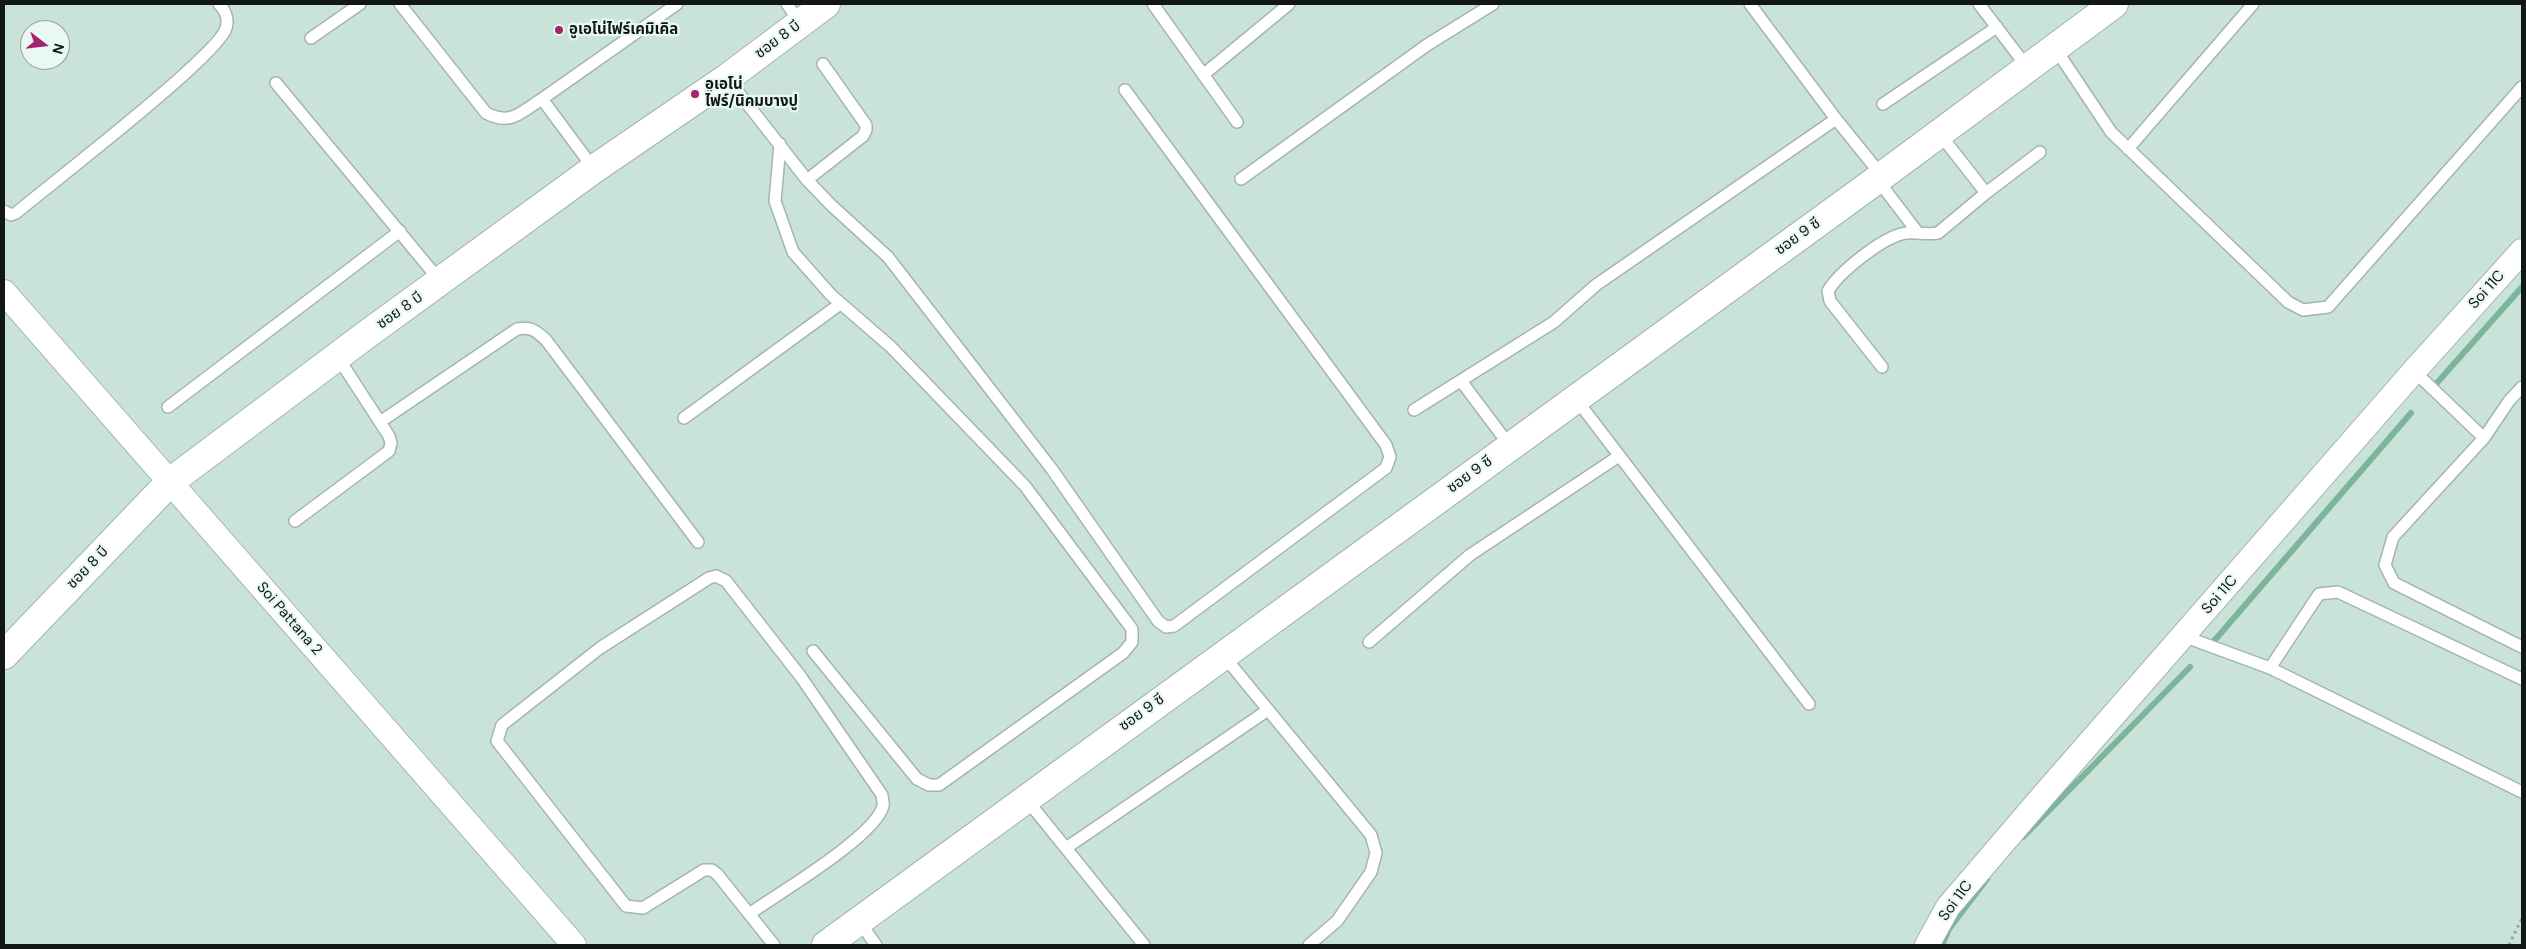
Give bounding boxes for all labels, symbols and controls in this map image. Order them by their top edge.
street label: ซอย 8 บี [752,17,804,63]
north arrow [20,20,70,70]
place label: อูเอโน่ไฟร์เคมิเคิล [569,21,678,39]
marker: อูเอโน่ไฟร์เคมิเคิล [553,24,565,36]
text: N [48,41,69,56]
place label: อูเอโน่ ไฟร์/นิคมบางปู [705,76,798,111]
marker: อูเอโน่ ไฟร์/นิคมบางปู [689,88,701,100]
street label: ซอย 9 ซี [1772,215,1824,259]
street label: Soi 11C [2465,267,2509,313]
street label: ซอย 8 บี [374,289,426,333]
street label: ซอย 9 ซี [1444,453,1496,497]
street label: ซอย 8 บี [63,543,113,593]
street label: Soi 11C [2198,572,2242,618]
street label: Soi Pattana 2 [252,579,326,659]
street label: ซอย 9 ซี [1116,691,1168,735]
street label: Soi 11C [1935,877,1977,925]

